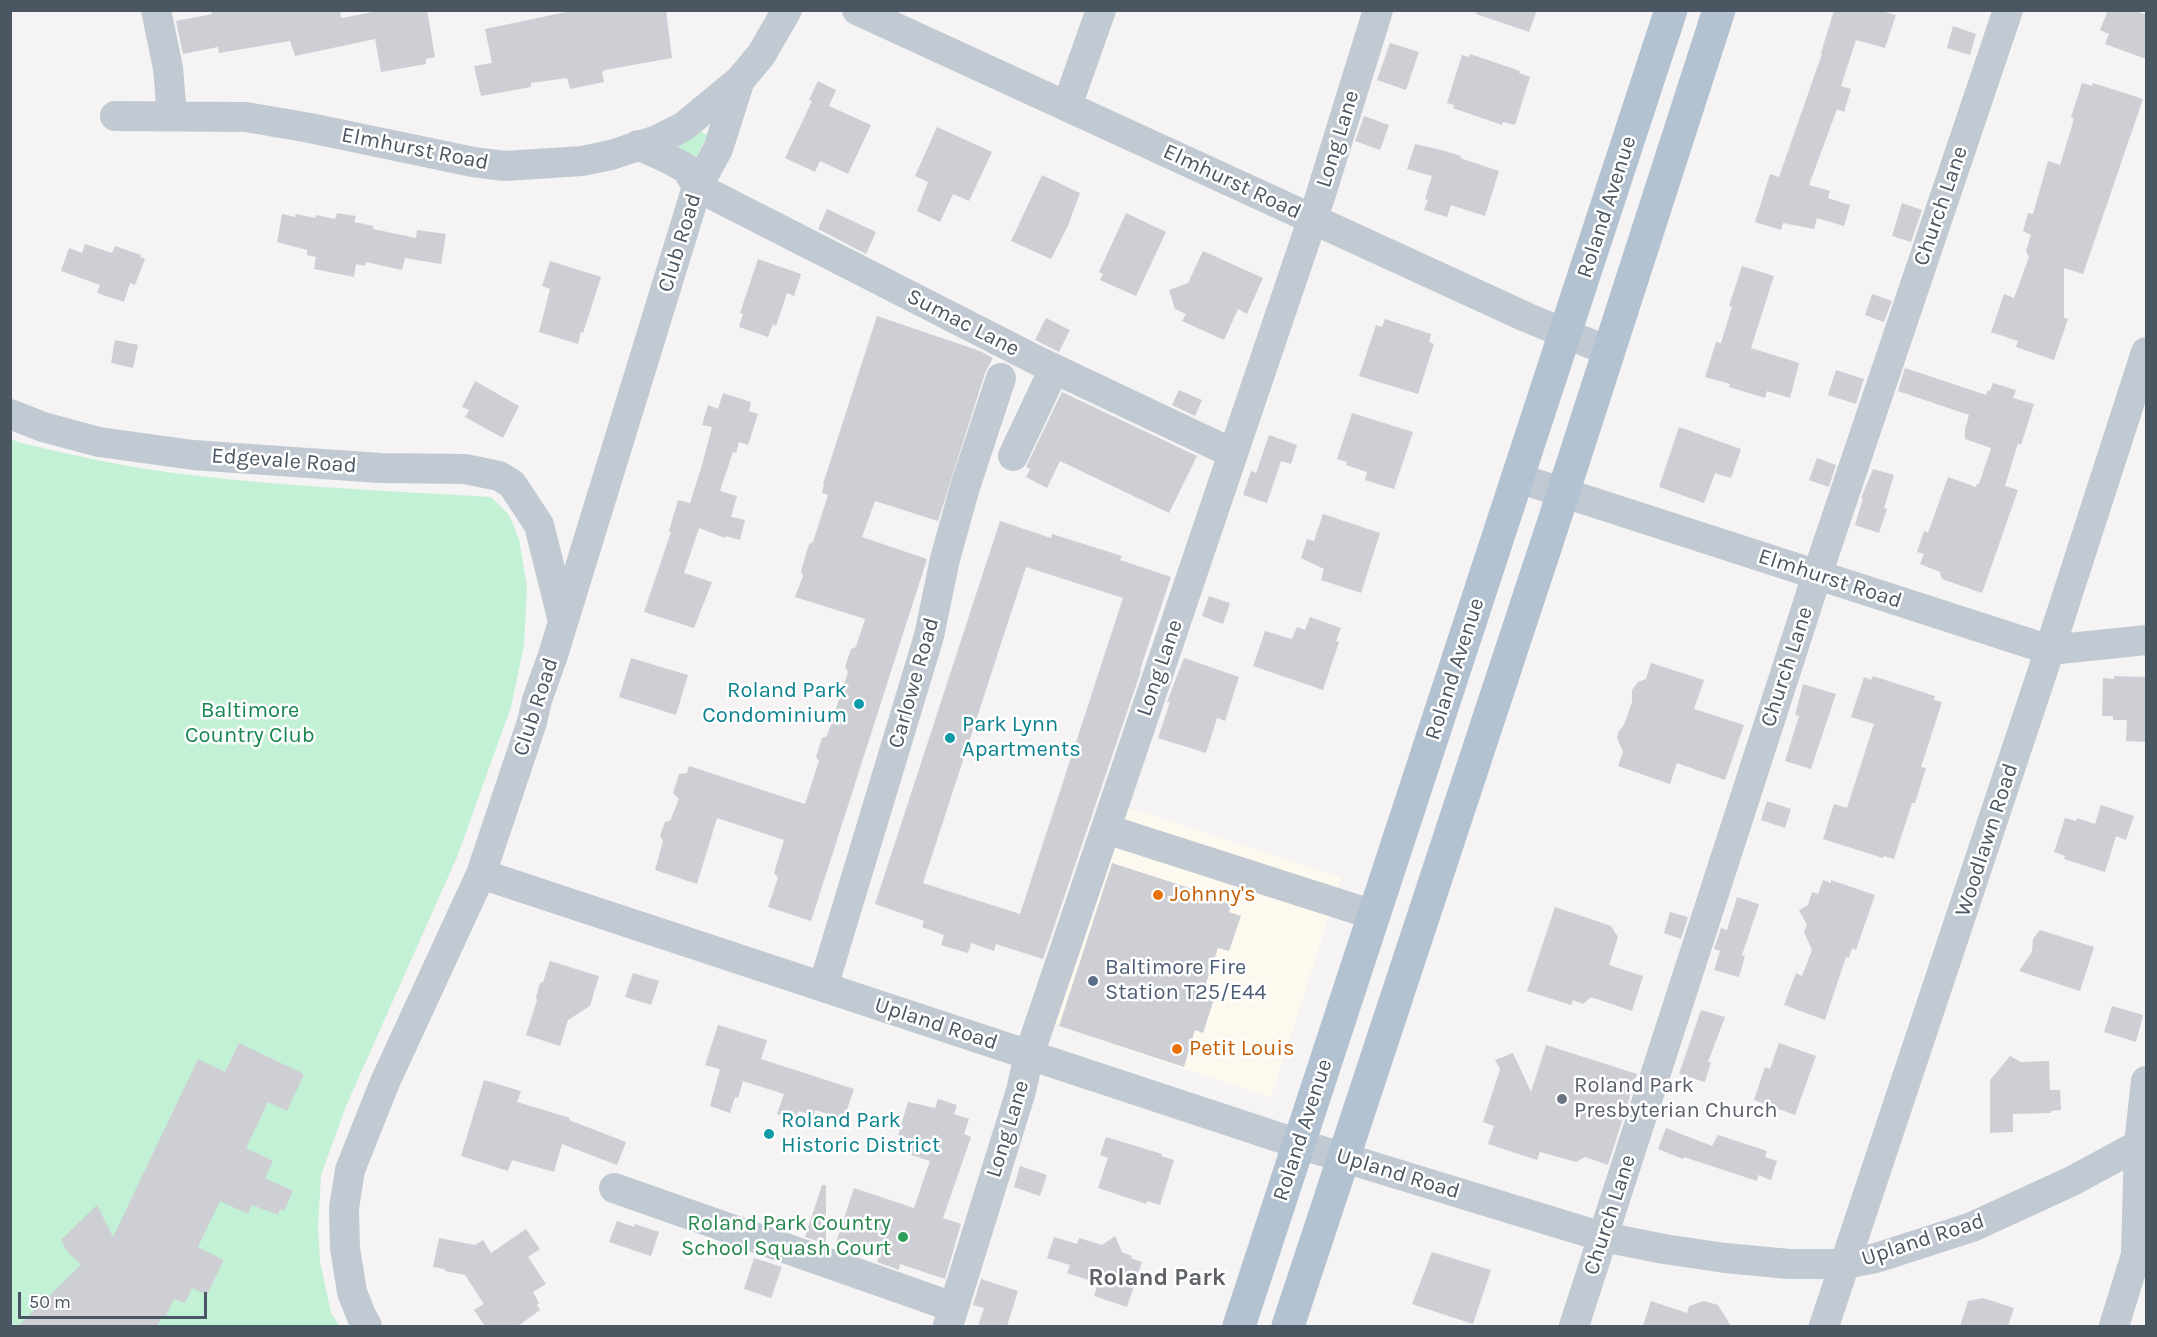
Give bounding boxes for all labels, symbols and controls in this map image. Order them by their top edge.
street label: Long Lane [1311,87,1365,191]
street label: Elmhurst Road [339,122,491,176]
street label: Roland Avenue [1572,133,1642,281]
street label: Elmhurst Road [1159,138,1305,226]
street label: Church Lane [1908,143,1974,269]
street label: Club Road [652,190,708,296]
street label: Sumac Lane [902,283,1024,363]
street label: Edgevale Road [210,443,358,479]
street label: Elmhurst Road [1755,543,1905,615]
street label: Roland Avenue [1420,595,1490,743]
street label: Church Lane [1755,604,1819,730]
street label: Carlowe Road [883,615,945,751]
street label: Long Lane [1131,616,1189,720]
street label: Club Road [508,654,564,760]
place label: Roland Park Condominium [702,678,847,730]
marker: Roland Park Condominium [852,697,866,711]
park label: Baltimore Country Club [185,698,315,750]
place label: Park Lynn Apartments [962,712,1081,764]
marker: Park Lynn Apartments [943,731,957,745]
street label: Woodlawn Road [1950,760,2024,920]
place label: Johnny's [1170,882,1256,908]
marker: Johnny's [1151,888,1165,902]
place label: Baltimore Fire Station T25/E44 [1105,955,1267,1006]
marker: Baltimore Fire Station T25/E44 [1086,974,1100,988]
street label: Upland Road [871,992,1001,1056]
place label: Petit Louis [1189,1036,1295,1062]
marker: Petit Louis [1170,1042,1184,1056]
street label: Roland Avenue [1268,1056,1338,1204]
place label: Roland Park Presbyterian Church [1574,1073,1778,1124]
street label: Long Lane [981,1077,1035,1181]
marker: Roland Park Presbyterian Church [1555,1092,1569,1106]
place label: Roland Park Historic District [781,1108,940,1160]
marker: Roland Park Historic District [762,1127,776,1141]
street label: Upland Road [1333,1143,1463,1205]
street label: Church Lane [1578,1152,1642,1278]
street label: Upland Road [1858,1208,1988,1272]
place label: Roland Park Country School Squash Court [681,1211,891,1262]
marker: Roland Park Country School Squash Court [896,1230,910,1244]
district label: Roland Park [1088,1264,1226,1292]
scale bar [21,1280,210,1318]
text: 50 m [29,1291,71,1313]

